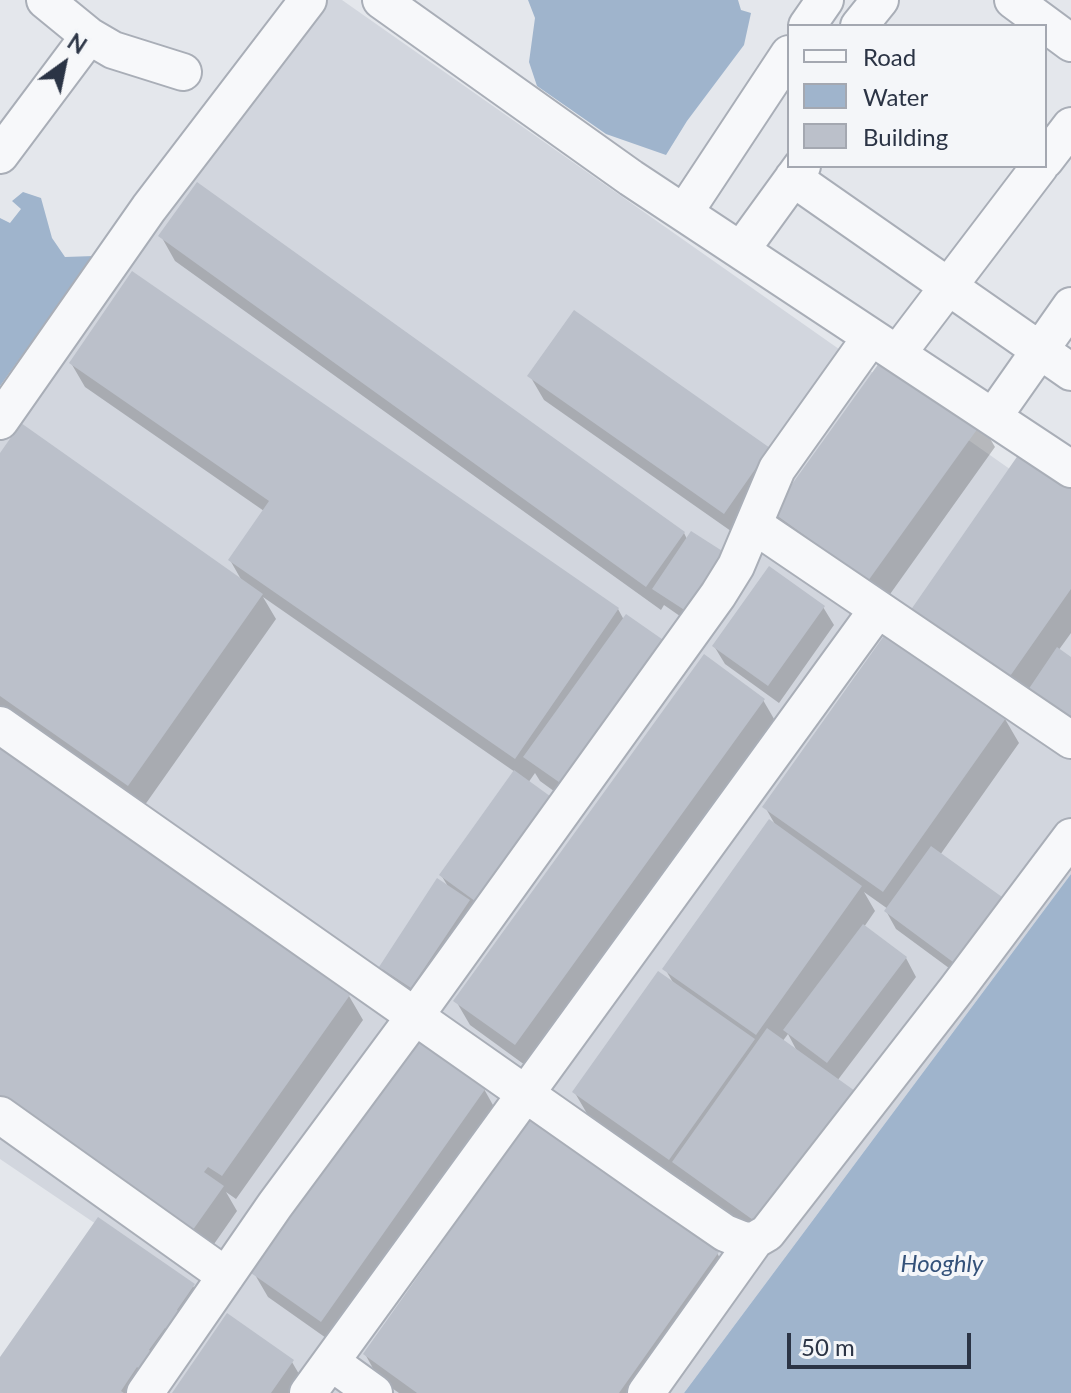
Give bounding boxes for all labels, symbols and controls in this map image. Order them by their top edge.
north arrow [24,24,104,104]
legend [787,24,1047,168]
text: N [63,28,92,59]
text: Road [863,42,916,71]
text: Water [863,82,928,111]
text: Building [863,122,948,151]
water label: Hooghly [901,1250,983,1278]
scale bar [791,1317,975,1367]
text: 50 m [801,1332,855,1361]

